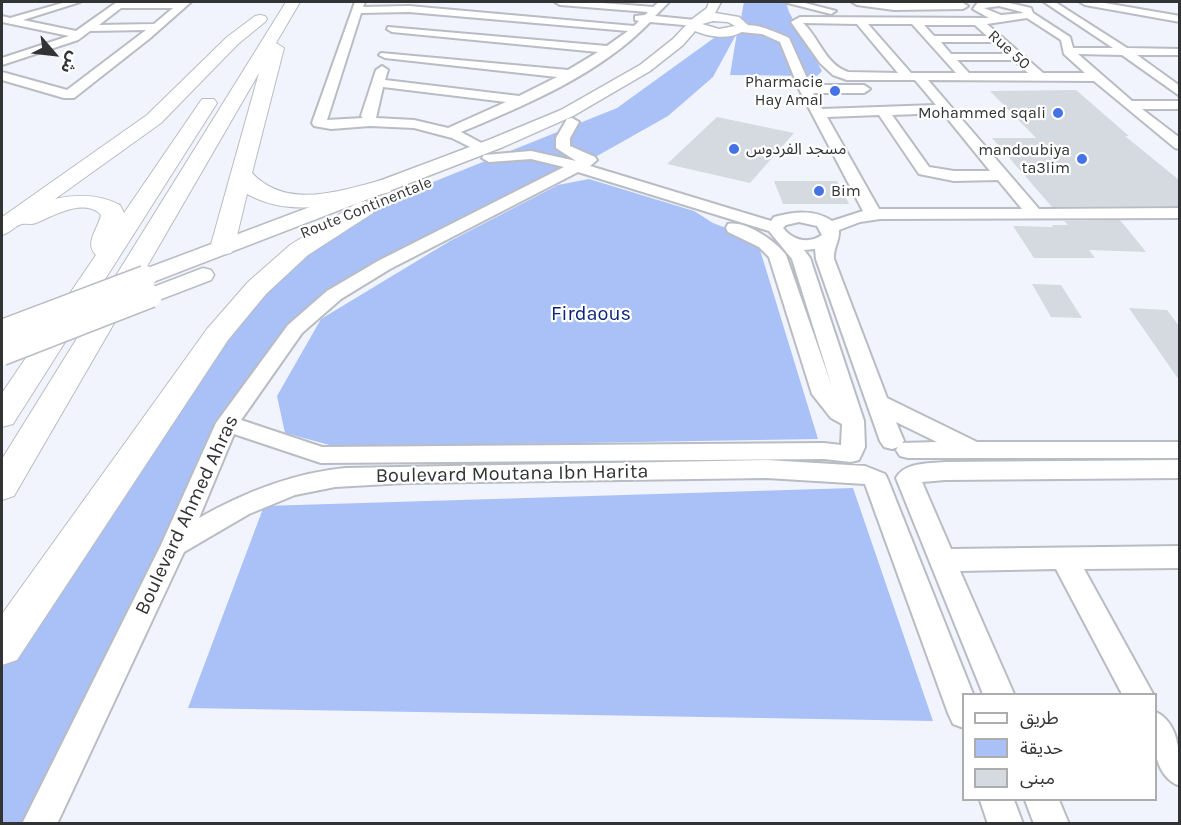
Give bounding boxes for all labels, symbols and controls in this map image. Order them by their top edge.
north arrow [24,24,84,84]
street label: Rue 50 [984,26,1034,74]
text: ش [57,49,84,77]
place label: Pharmacie Hay Amal [745,72,823,110]
marker: Pharmacie Hay Amal [828,84,842,98]
place label: Mohammed sqali [918,103,1046,123]
marker: Mohammed sqali [1051,106,1065,120]
place label: مسجد الفردوس [746,139,846,159]
place label: mandoubiya ta3lim [978,140,1070,178]
marker: مسجد الفردوس [727,142,741,156]
marker: mandoubiya ta3lim [1075,152,1089,166]
street label: Route Continentale [297,173,435,243]
place label: Bim [831,181,861,201]
marker: Bim [812,184,826,198]
park label: Firdaous [551,302,631,326]
street label: Boulevard Ahmed Ahras [130,411,244,619]
street label: Boulevard Moutana Ibn Harita [375,460,649,488]
legend [962,693,1157,801]
text: طريق [1020,707,1059,729]
text: حديقة [1020,737,1063,759]
text: مبنى [1020,767,1055,789]

